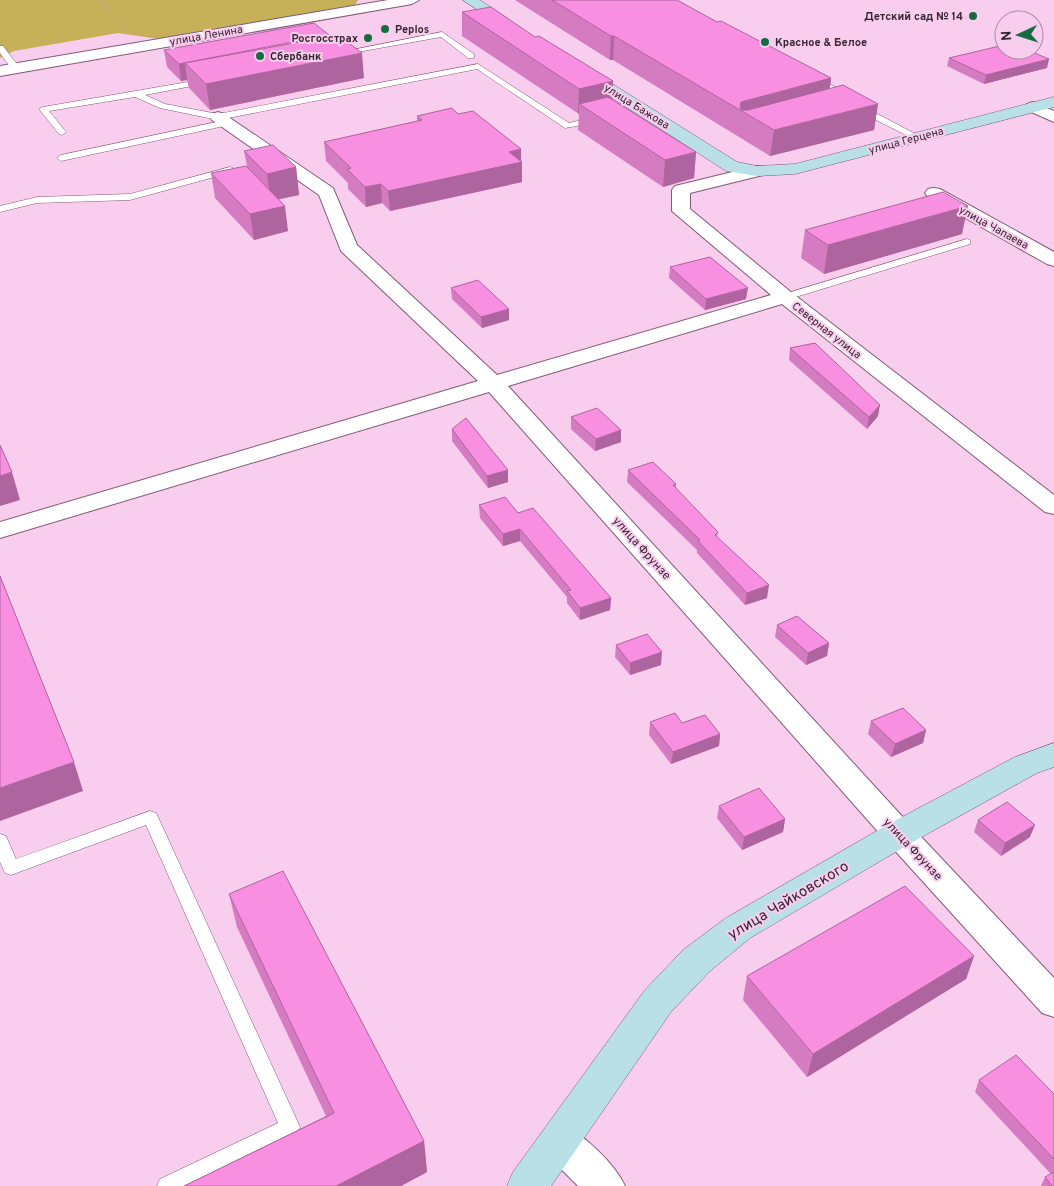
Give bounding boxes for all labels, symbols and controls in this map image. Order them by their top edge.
place label: Детский сад № 14 [864,10,963,24]
marker: Детский сад № 14 [967,10,979,22]
north arrow [994,10,1044,60]
street label: улица Ленина [168,23,244,49]
marker: Peplos [379,23,391,35]
place label: Peplos [395,23,429,37]
text: N [999,30,1016,41]
place label: Росгосстрах [291,32,359,46]
marker: Росгосстрах [362,32,374,44]
marker: Красное & Белое [759,36,771,48]
place label: Красное & Белое [775,36,867,50]
marker: Сбербанк [254,50,266,62]
place label: Сбербанк [270,50,322,64]
street label: улица Бажова [601,81,672,133]
street label: улица Герцена [867,124,945,158]
street label: улица Чапаева [956,203,1031,253]
street label: Северная улица [789,299,864,362]
street label: улица Фрунзе [609,514,674,584]
street label: улица Фрунзе [879,815,945,884]
street label: улица Чайковского [725,858,853,945]

